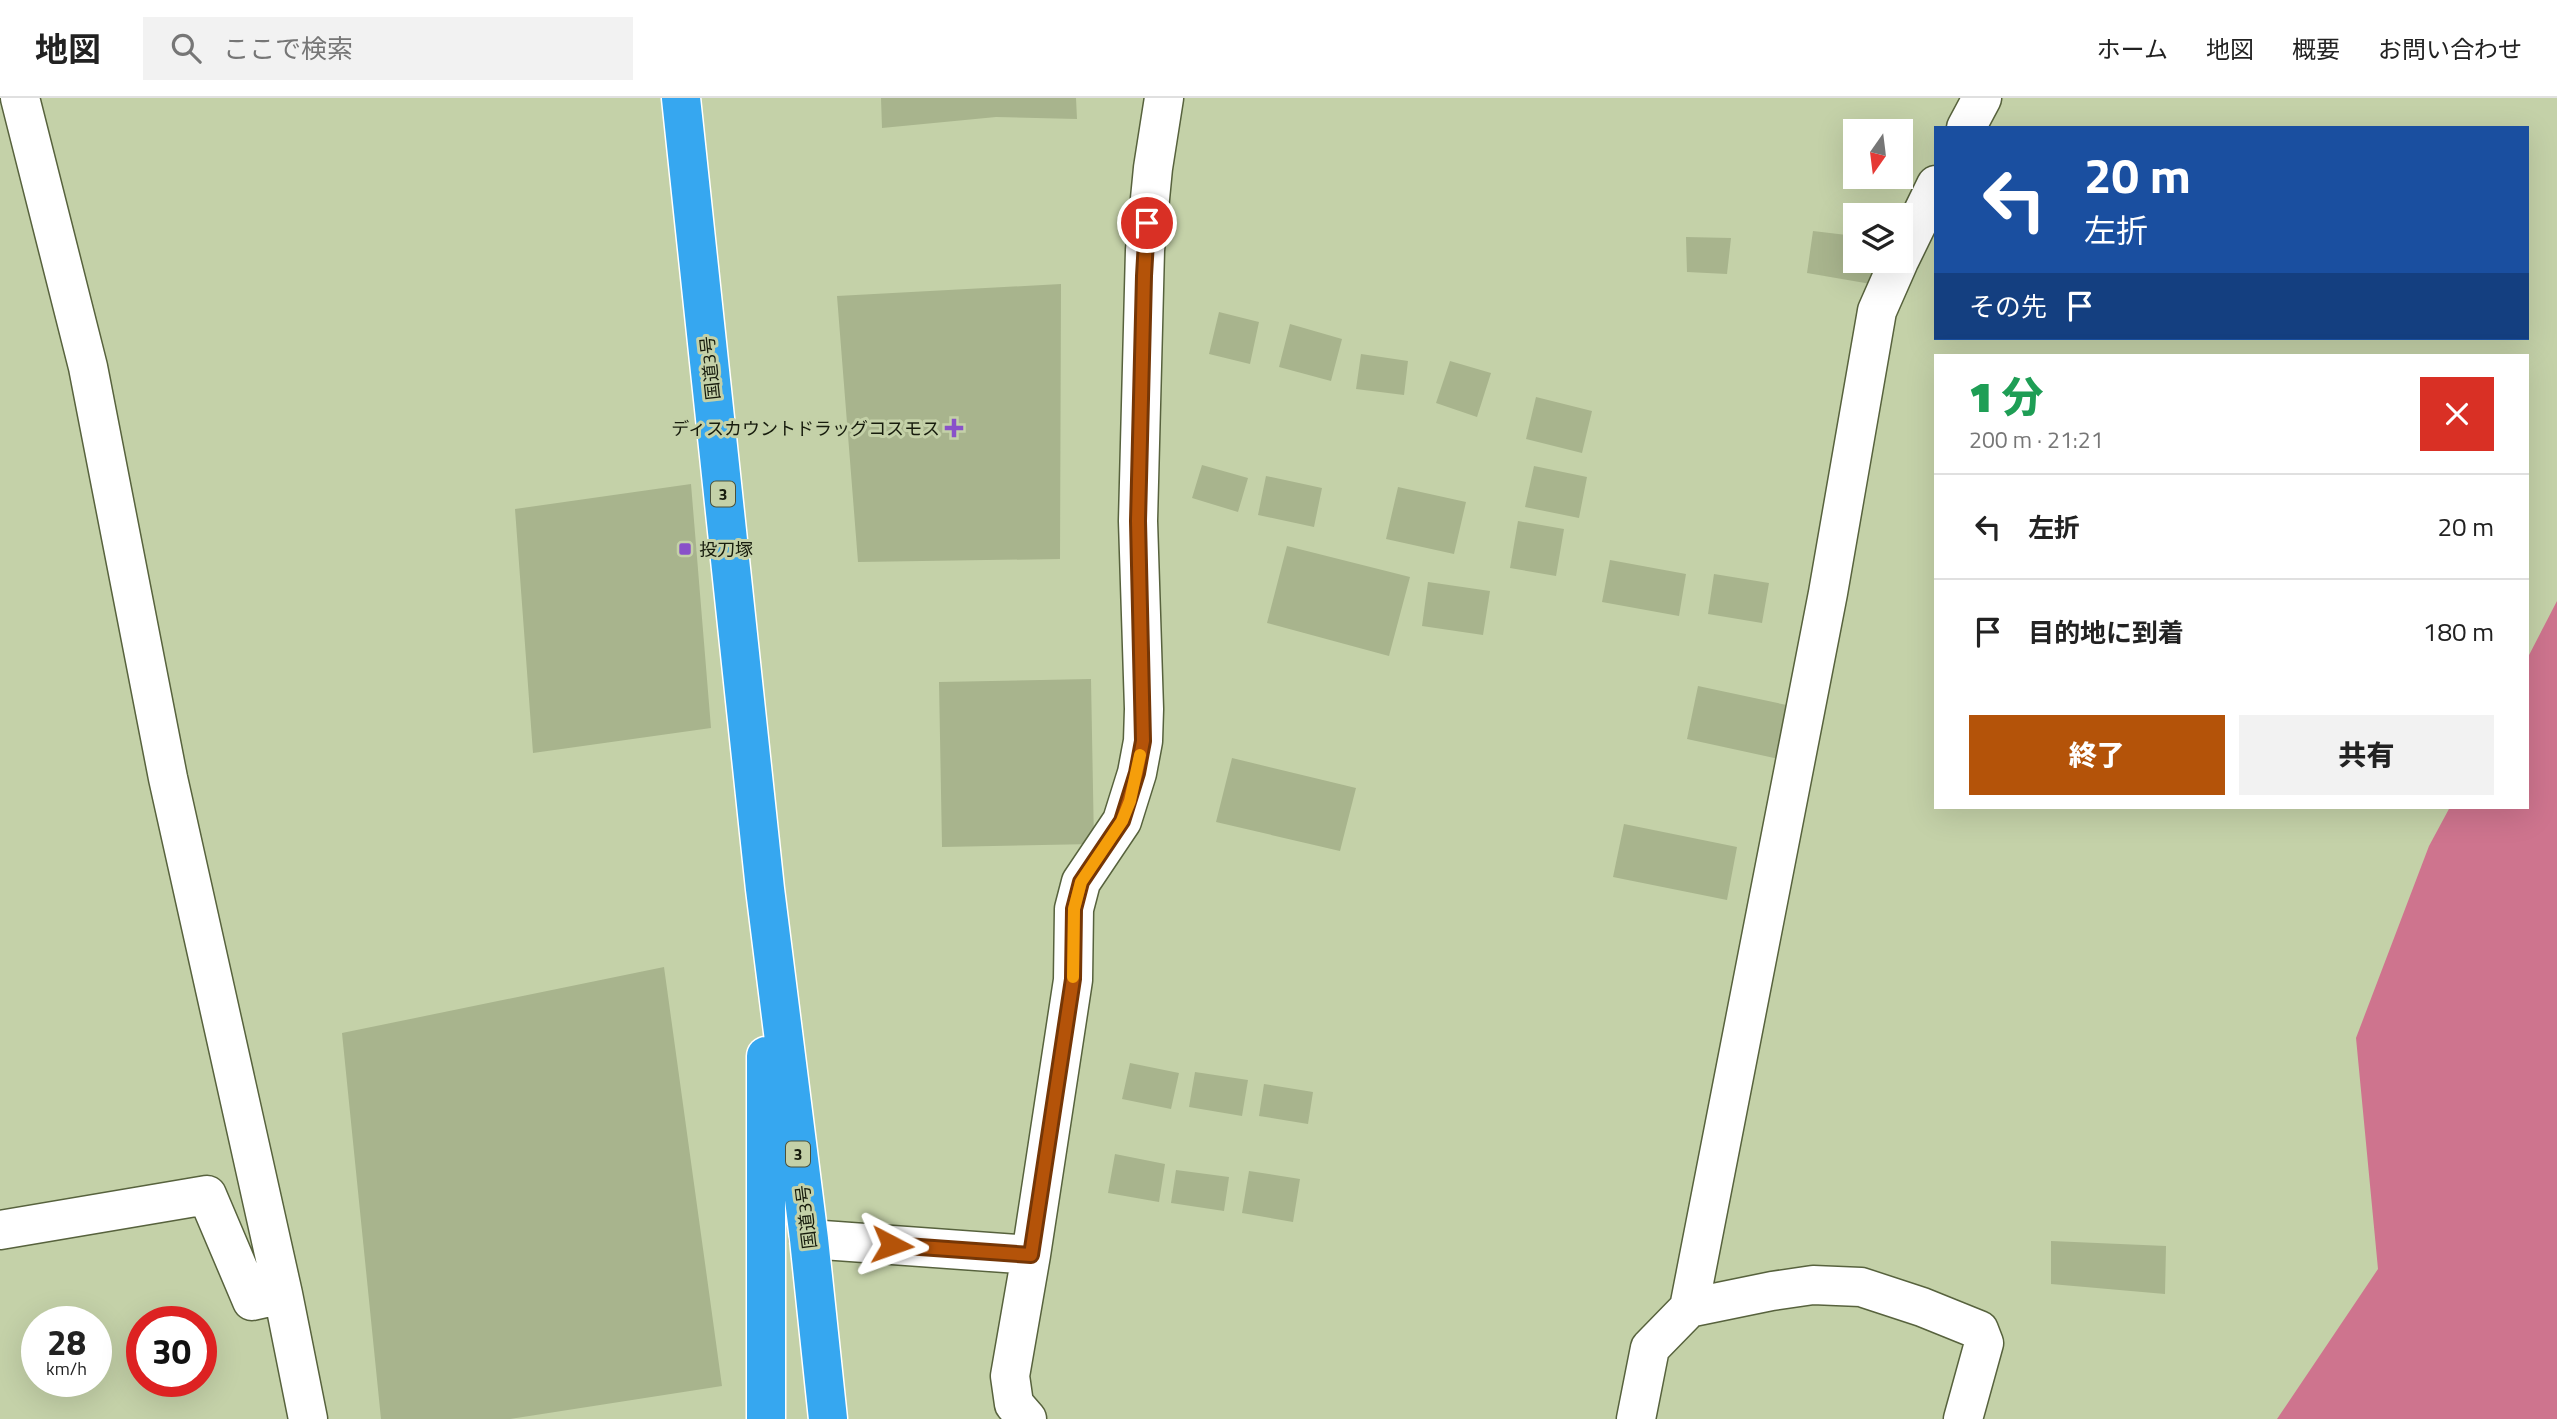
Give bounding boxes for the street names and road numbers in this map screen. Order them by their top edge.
street label: 国道3号 [693,335,727,401]
road number: 3 [711,482,735,506]
road number: 3 [786,1142,810,1166]
street label: 国道3号 [789,1184,823,1250]

